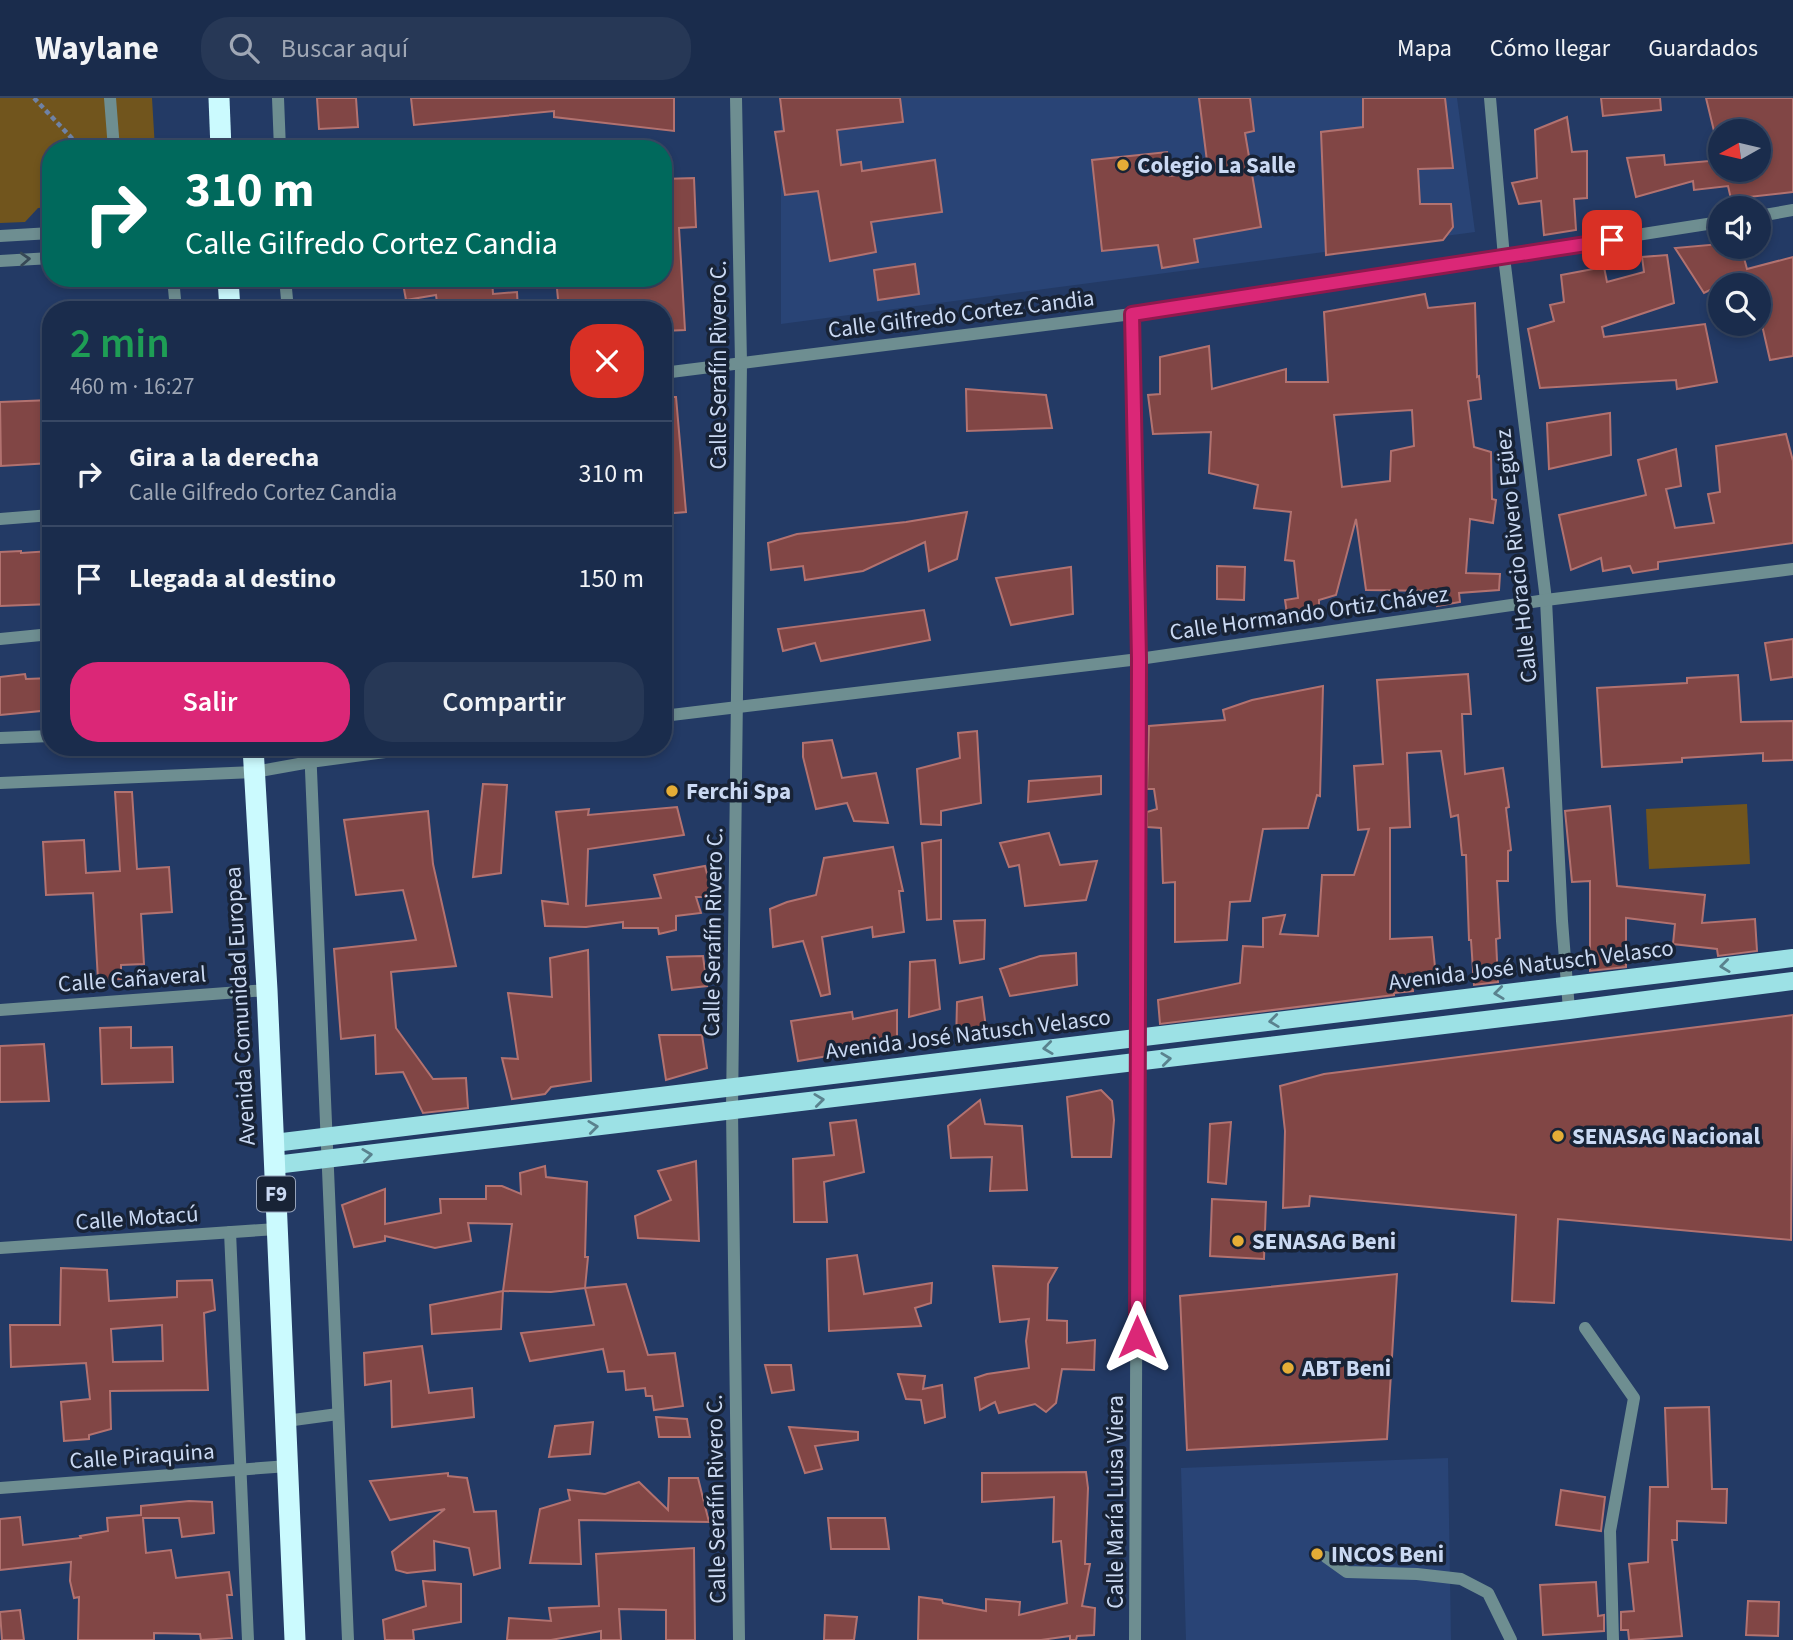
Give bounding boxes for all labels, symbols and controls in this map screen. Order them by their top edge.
search box [201,17,691,80]
text: Waylane [35,25,159,72]
icon: search [225,29,263,67]
text: Buscar aquí [281,30,408,67]
text: Mapa [1397,31,1452,66]
text: Cómo llegar [1490,31,1610,66]
text: Guardados [1648,31,1758,66]
north arrow [1708,119,1771,182]
map controls [1708,119,1771,336]
place label: Colegio La Salle [1137,149,1296,182]
text: 310 m [185,156,314,226]
marker: Colegio La Salle [1115,157,1131,173]
icon: right [70,168,161,259]
button: sound [1708,196,1771,259]
pin [1582,210,1642,270]
text: Calle Gilfredo Cortez Candia [185,221,558,267]
icon: arrive [1593,221,1631,259]
one-way arrow [20,252,31,267]
street label: Calle Serafín Rivero C. [702,260,735,470]
button: search [1708,273,1771,336]
street label: Calle Gilfredo Cortez Candia [826,281,1096,347]
text: 2 min [70,314,170,374]
button: close [570,324,644,398]
text: 460 m · 16:27 [70,370,194,403]
street label: Calle Horacio Rivero Egüez [1486,427,1546,685]
text: Gira a la derecha [129,439,319,476]
icon: right [70,455,108,493]
text: 310 m [578,455,644,492]
text: Calle Gilfredo Cortez Candia [129,476,397,509]
icon: arrive [70,560,108,598]
text: Llegada al destino [129,560,336,597]
text: 150 m [578,560,644,597]
street label: Calle Hormando Ortiz Chávez [1168,577,1451,649]
button: Salir [70,662,350,742]
button: Compartir [364,662,644,742]
place label: Ferchi Spa [686,775,791,808]
marker: Ferchi Spa [664,783,680,799]
street label: Calle Serafín Rivero C. [695,827,731,1037]
street label: Avenida Comunidad Europea [216,866,264,1146]
street label: Avenida José Natusch Velasco [1387,931,1675,999]
street label: Calle Cañaveral [57,957,207,1001]
one-way arrow [1719,958,1731,973]
one-way arrow [1494,986,1505,1001]
street label: Avenida José Natusch Velasco [824,1000,1112,1068]
one-way arrow [1268,1013,1279,1028]
one-way arrow [1042,1041,1054,1056]
one-way arrow [1160,1051,1172,1066]
one-way arrow [813,1092,825,1107]
one-way arrow [587,1120,599,1135]
place label: SENASAG Nacional [1572,1120,1760,1153]
marker: SENASAG Nacional [1550,1128,1566,1144]
one-way arrow [361,1147,373,1162]
road number: F9 [257,1176,295,1212]
street label: Calle Motacú [74,1197,200,1239]
place label: SENASAG Beni [1252,1225,1396,1258]
marker: SENASAG Beni [1230,1233,1246,1249]
position arrow [1100,1300,1174,1374]
place label: ABT Beni [1301,1352,1391,1385]
marker: ABT Beni [1280,1360,1296,1376]
street label: Calle Serafín Rivero C. [698,1394,734,1604]
street label: Calle María Luisa Viera [1099,1395,1132,1609]
street label: Calle Piraquina [68,1434,216,1478]
place label: INCOS Beni [1331,1538,1444,1571]
marker: INCOS Beni [1309,1546,1325,1562]

